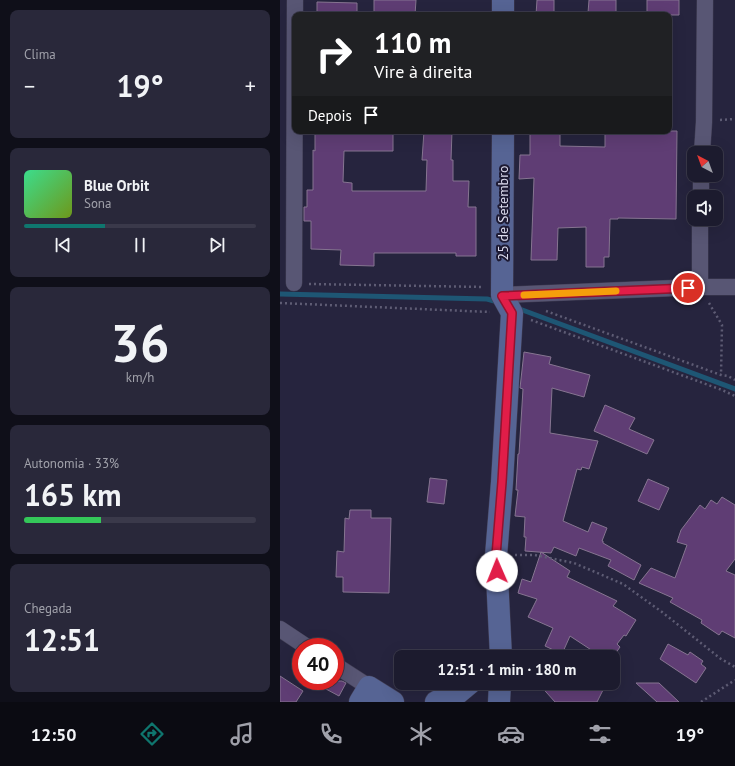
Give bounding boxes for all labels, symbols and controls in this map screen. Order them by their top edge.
text: 110 m [374,24,451,61]
icon: right [308,28,360,80]
text: Clima [24,46,56,63]
text: Vire à direita [374,60,472,83]
text: 19° [116,66,164,105]
text: − [24,72,35,100]
text: + [245,72,256,100]
icon: arrive [360,104,382,126]
text: Depois [308,106,352,125]
north arrow [687,146,723,182]
map controls [687,146,723,226]
street label: 25 de Setembro [494,166,512,260]
text: Blue Orbit [84,176,149,195]
button: sound [687,190,723,226]
text: Sona [84,195,111,212]
icon: previous [52,234,74,256]
icon: pause [129,234,151,256]
icon: next [206,234,228,256]
pin [671,271,705,305]
icon: arrive [677,277,699,299]
text: 36 [111,309,169,376]
text: km/h [126,369,154,386]
text: Autonomia · 33% [24,455,119,472]
text: 165 km [24,475,122,514]
position arrow [476,550,518,592]
text: Chegada [24,600,72,617]
text: 12:51 [24,620,100,659]
speed limit sign: 40 [292,638,344,690]
text: 12:51 · 1 min · 180 m [438,660,576,679]
icon: directions [138,720,166,748]
icon: music [228,720,256,748]
icon: phone [317,720,345,748]
icon: climate [407,720,435,748]
icon: car [497,720,525,748]
icon: filters [586,720,614,748]
text: 12:50 [31,723,76,746]
text: 19° [676,723,704,746]

